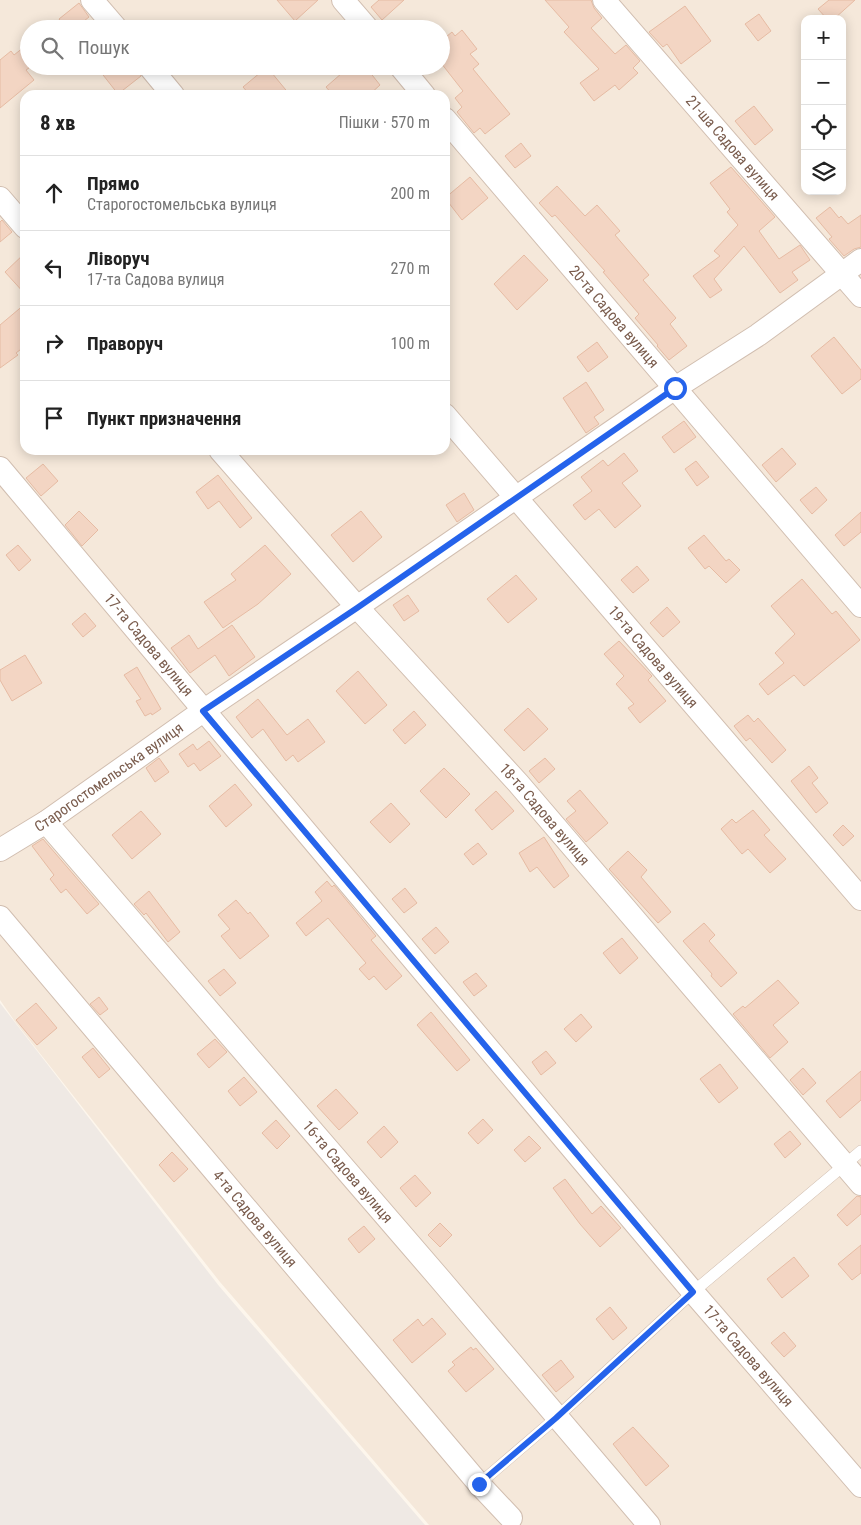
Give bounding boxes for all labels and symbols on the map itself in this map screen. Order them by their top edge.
street label: 21-ша Садова вулиця [682,92,783,204]
street label: 20-та Садова вулиця [565,262,663,372]
route start [664,377,687,400]
street label: 17-та Садова вулиця [100,590,197,700]
street label: 19-та Садова вулиця [604,602,702,712]
street label: Старогостомельська вулиця [31,719,187,836]
street label: 18-та Садова вулиця [496,760,593,869]
street label: 16-та Садова вулиця [299,1117,397,1227]
street label: 4-та Садова вулиця [209,1167,301,1271]
street label: 17-та Садова вулиця [699,1301,797,1410]
route end [468,1473,491,1496]

